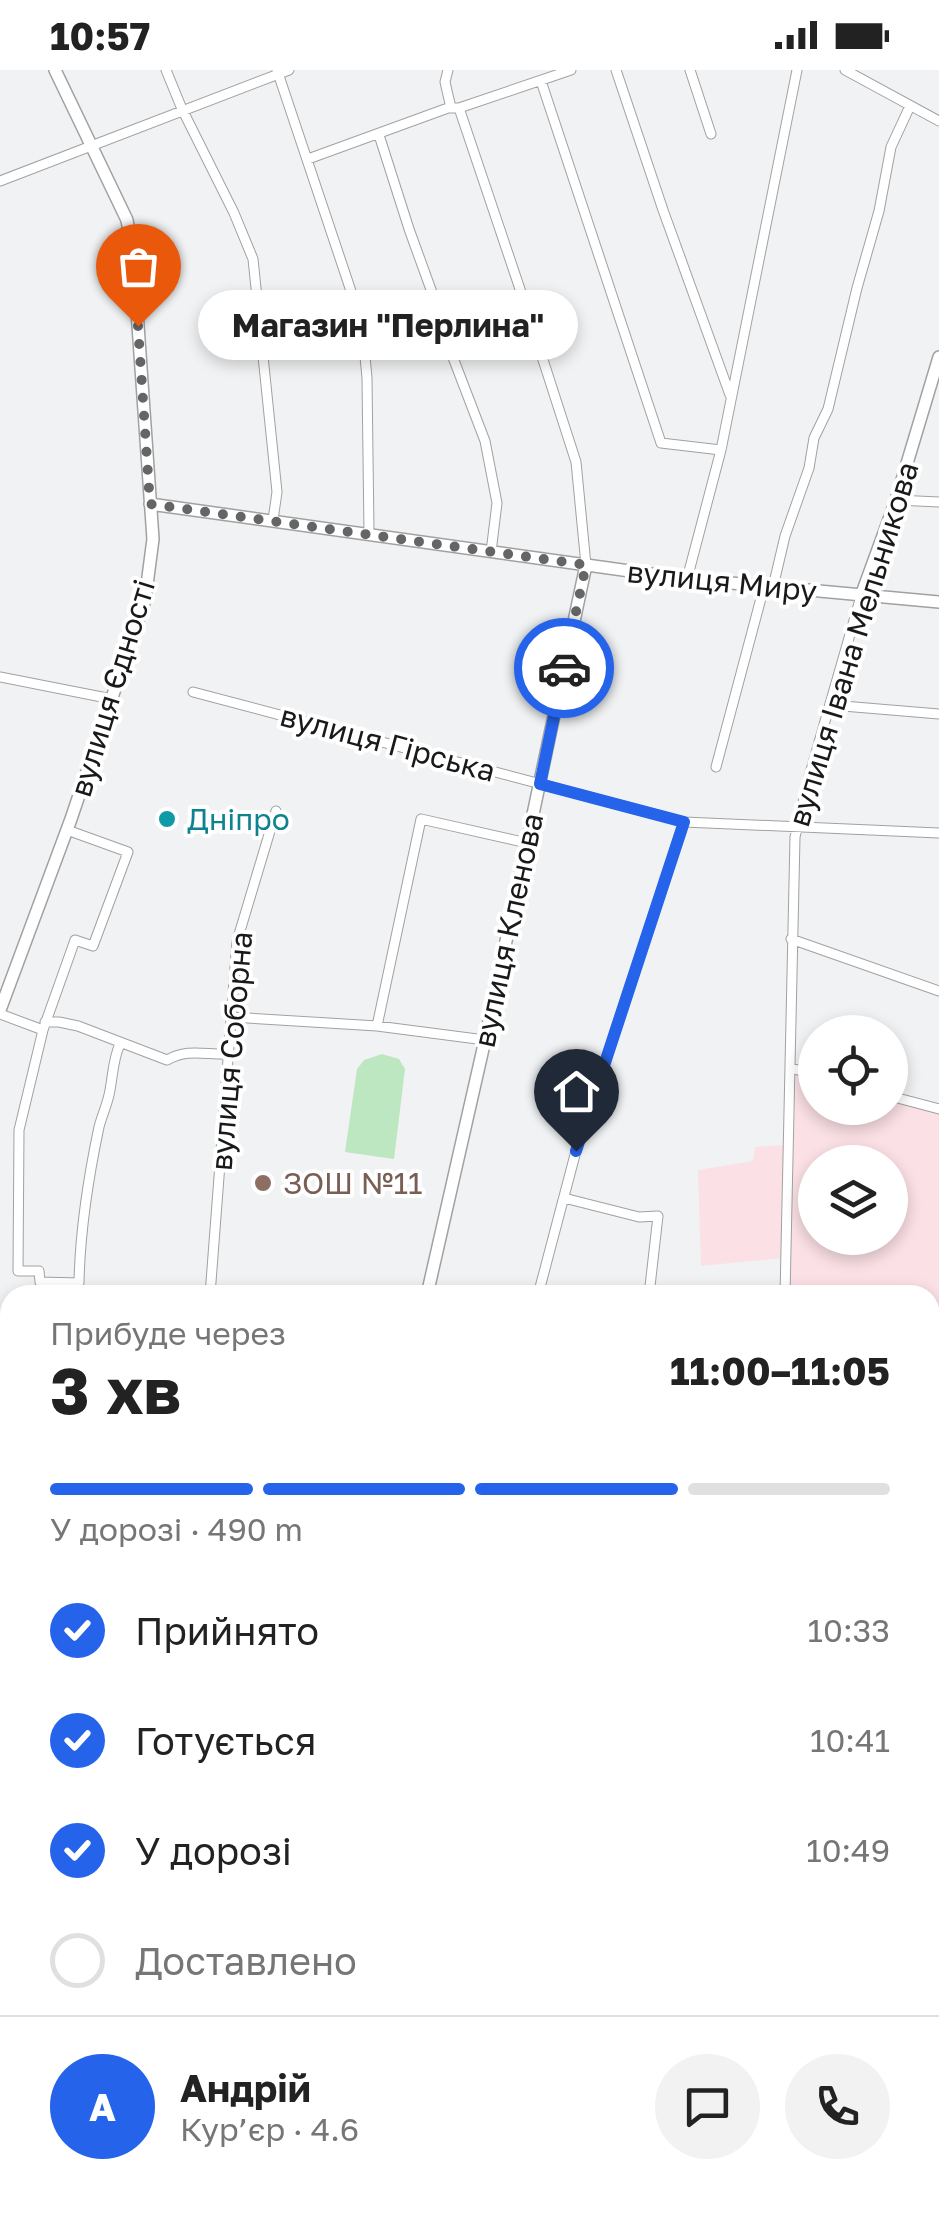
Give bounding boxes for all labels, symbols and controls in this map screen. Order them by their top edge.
text: 10:57 [50,13,150,58]
pin [96,224,181,327]
icon: bag [111,239,166,294]
callout: Магазин "Перлина" [198,291,578,361]
text: Магазин "Перлина" [232,306,544,344]
street label: вулиця Івана Мельникова [780,457,926,831]
street label: вулиця Миру [625,553,819,609]
street label: вулиця Єдності [62,575,162,801]
courier [514,618,614,718]
icon: car [537,641,592,696]
street label: вулиця Гірська [277,697,499,789]
place label: Дніпро [187,801,290,837]
marker: Дніпро [156,808,178,830]
street label: вулиця Кленова [466,810,550,1050]
street label: вулиця Соборна [203,930,259,1172]
map controls [798,1015,908,1255]
button: locate [798,1015,908,1125]
pin [534,1049,619,1152]
icon: home [549,1064,604,1119]
button: layers [798,1145,908,1255]
place label: ЗОШ №11 [283,1165,423,1201]
marker: ЗОШ №11 [252,1172,274,1194]
text: Прибуде через [50,1314,286,1352]
text: 11:00–11:05 [670,1348,890,1393]
text: 3 хв [50,1350,181,1428]
text: У дорозі · 490 m [50,1510,303,1548]
icon: check [50,1603,105,1658]
text: Прийнято [135,1608,319,1653]
text: 10:33 [808,1611,890,1649]
icon: check [50,1713,105,1768]
text: Готується [135,1718,316,1763]
text: 10:41 [810,1721,890,1759]
icon: check [50,1823,105,1878]
text: У дорозі [135,1828,292,1873]
text: 10:49 [806,1831,890,1869]
text: Доставлено [135,1938,357,1983]
button: chat [655,2054,760,2159]
button: phone [785,2054,890,2159]
text: Андрій [180,2065,311,2110]
text: А [89,2084,116,2129]
text: Кур’єр · 4.6 [180,2110,359,2148]

